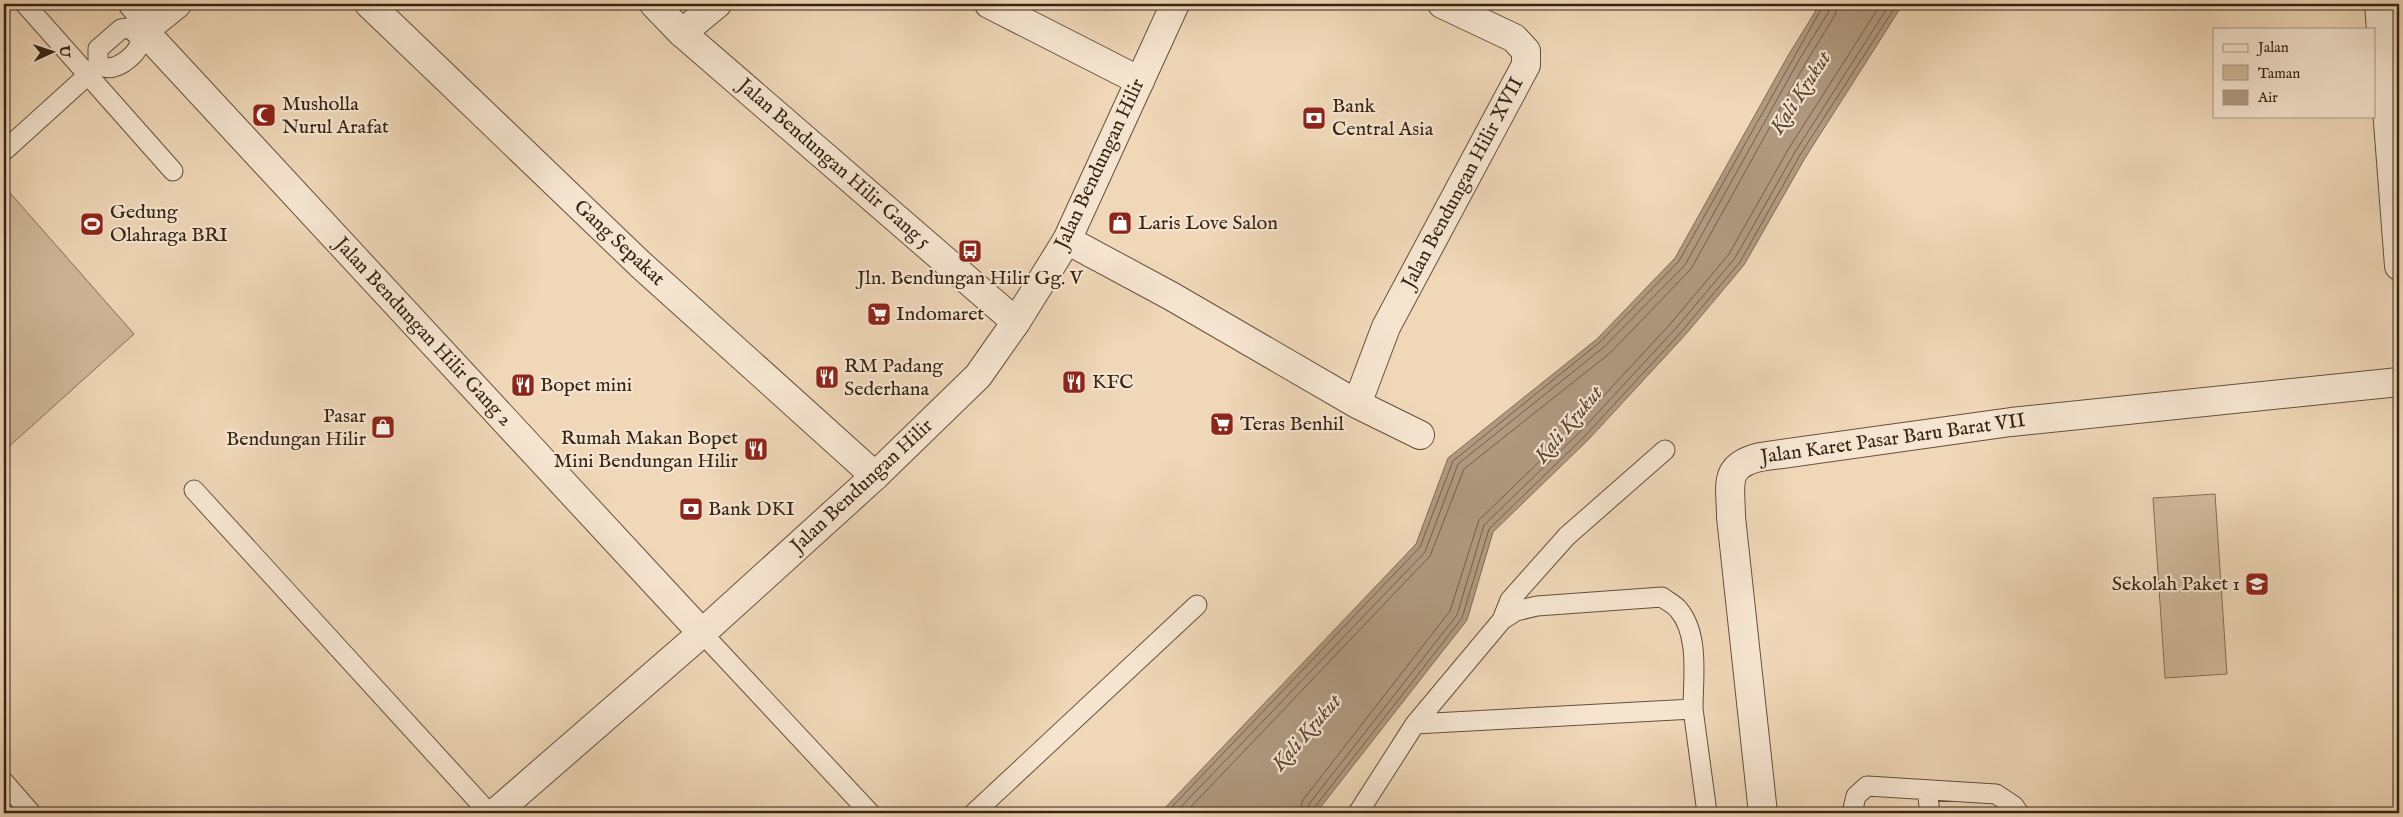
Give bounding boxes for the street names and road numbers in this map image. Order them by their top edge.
street label: Jalan Bendungan Hilir Gang 5 [731,72,936,255]
street label: Jalan Bendungan Hilir XVII [1396,73,1530,295]
street label: Jalan Bendungan Hilir [1049,74,1151,255]
street label: Gang Sepakat [568,194,670,292]
street label: Jalan Bendungan Hilir Gang 2 [327,231,517,432]
street label: Jalan Karet Pasar Baru Barat VII [1757,408,2027,470]
street label: Jalan Bendungan Hilir [784,413,939,560]

